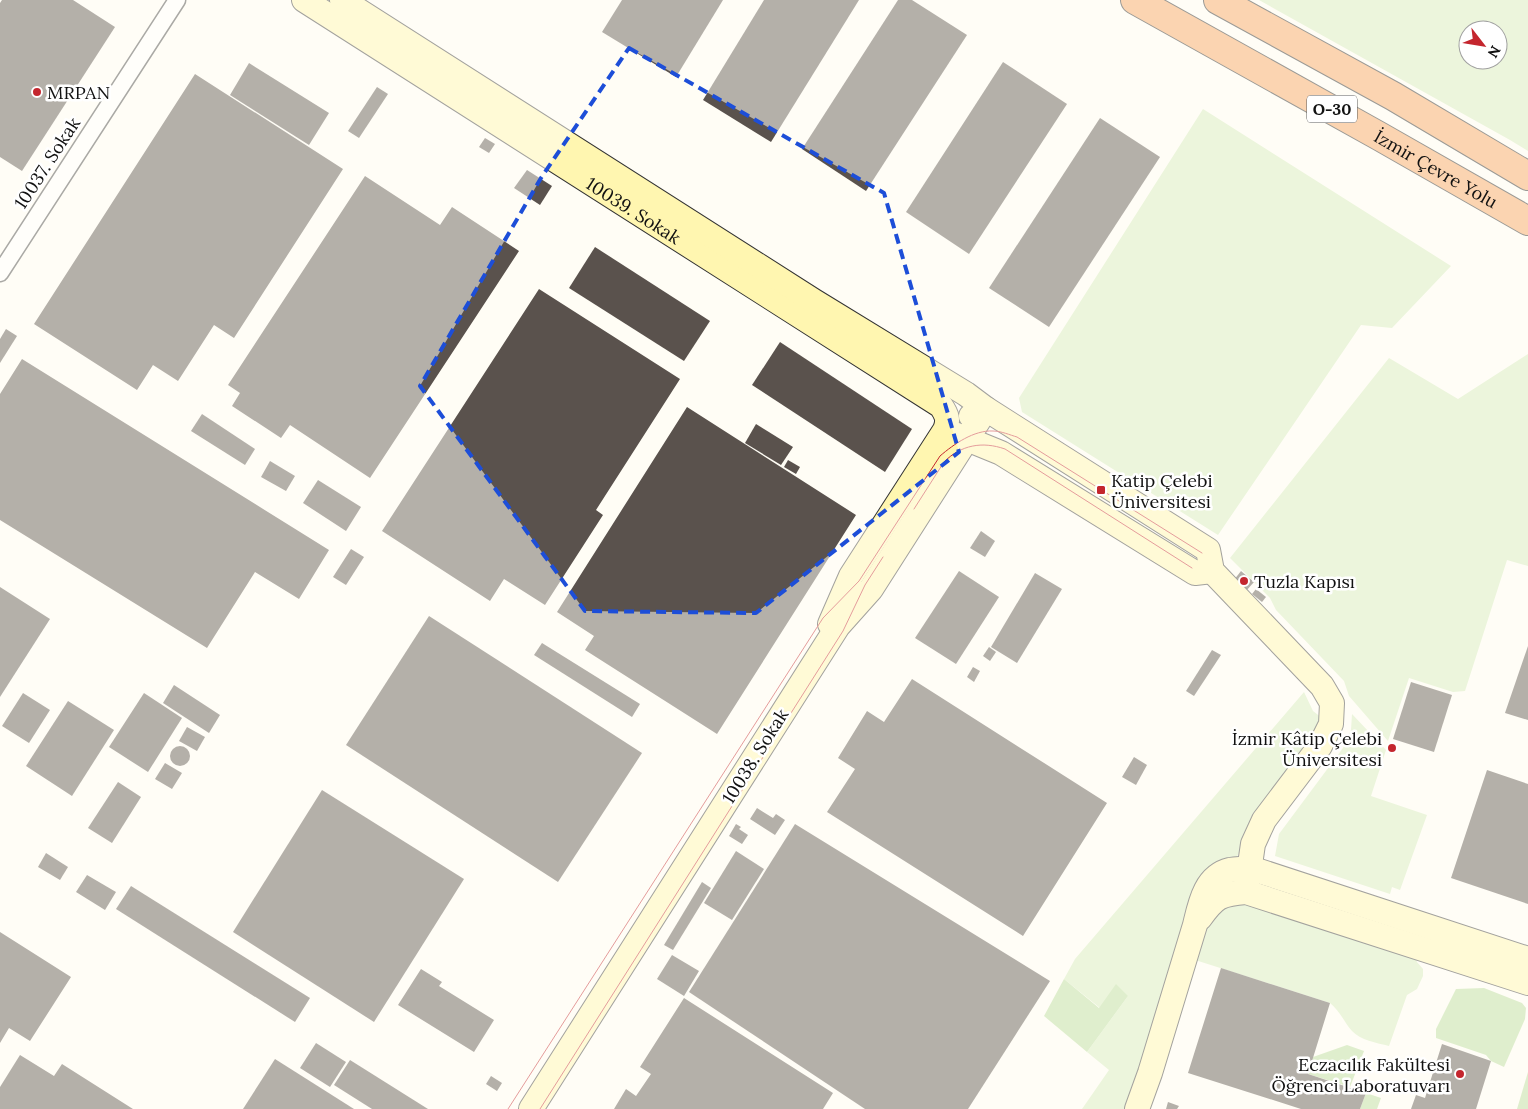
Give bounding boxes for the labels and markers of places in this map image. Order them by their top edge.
place label: MRPAN [47,81,110,104]
marker: MRPAN [31,86,43,98]
place label: Katip Çelebi Üniversitesi [1111,469,1212,513]
marker: Katip Çelebi Üniversitesi [1095,484,1107,496]
place label: Tuzla Kapısı [1254,570,1355,593]
marker: Tuzla Kapısı [1238,575,1250,587]
place label: İzmir Kâtip Çelebi Üniversitesi [1232,727,1382,771]
marker: İzmir Kâtip Çelebi Üniversitesi [1386,742,1398,754]
place label: Eczacılık Fakültesi Öğrenci Laboratuvarı [1272,1053,1450,1097]
marker: Eczacılık Fakültesi Öğrenci Laboratuvarı [1454,1068,1466,1080]

